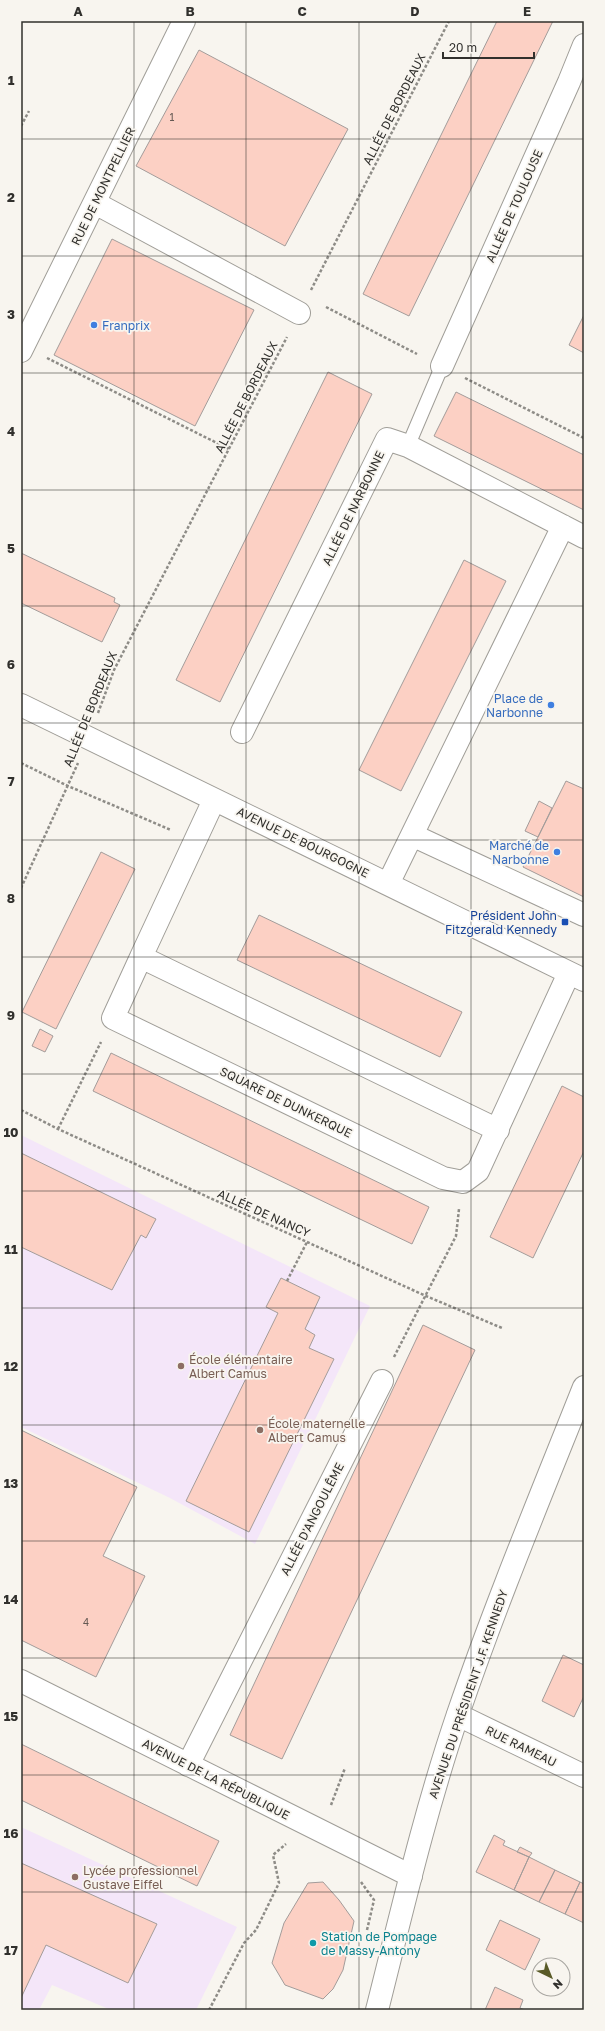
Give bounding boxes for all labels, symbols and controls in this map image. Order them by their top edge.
text: A [73,3,83,19]
text: B [185,3,195,19]
text: C [297,3,307,19]
text: D [410,3,420,19]
text: E [523,3,531,19]
scale bar [443,34,534,60]
text: 20 m [449,40,477,55]
street label: ALLÉE DE BORDEAUX [359,51,429,167]
text: 1 [8,72,15,88]
house number: 1 [170,111,175,123]
street label: RUE DE MONTPELLIER [68,124,138,248]
street label: ALLÉE DE TOULOUSE [482,147,546,265]
text: 2 [7,189,15,205]
text: 3 [7,306,15,322]
place label: Franprix [102,318,150,333]
marker: Franprix [89,320,99,330]
street label: ALLÉE DE BORDEAUX [211,339,281,455]
text: 4 [7,423,15,439]
street label: ALLÉE DE NARBONNE [319,448,387,568]
text: 5 [7,540,15,556]
street label: ALLÉE DE BORDEAUX [60,649,120,769]
text: 6 [7,656,15,672]
place label: Place de Narbonne [486,691,543,720]
marker: Place de Narbonne [546,700,556,710]
text: 7 [7,773,15,789]
street label: AVENUE DE BOURGOGNE [234,803,372,881]
place label: Marché de Narbonne [489,838,549,867]
marker: Marché de Narbonne [552,847,562,857]
text: 8 [7,890,15,906]
place label: Président John Fitzgerald Kennedy [445,908,557,937]
marker: Président John Fitzgerald Kennedy [560,917,570,927]
text: 9 [7,1007,15,1023]
street label: SQUARE DE DUNKERQUE [217,1063,355,1141]
text: 10 [3,1124,19,1140]
street label: ALLÉE DE NANCY [215,1186,313,1240]
text: 11 [4,1241,18,1257]
place label: École élémentaire Albert Camus [189,1352,292,1381]
text: 12 [4,1358,18,1374]
marker: École élémentaire Albert Camus [176,1361,186,1371]
place label: École maternelle Albert Camus [268,1416,365,1445]
marker: École maternelle Albert Camus [255,1425,265,1435]
street label: ALLÉE D'ANGOULÊME [277,1460,347,1578]
text: 13 [4,1475,18,1491]
street label: AVENUE DU PRÉSIDENT J.F. KENNEDY [425,1587,511,1800]
text: 14 [4,1591,18,1607]
house number: 4 [83,1616,89,1628]
text: 15 [4,1708,18,1724]
street label: RUE RAMEAU [483,1722,559,1770]
street label: AVENUE DE LA RÉPUBLIQUE [140,1735,292,1823]
text: 16 [4,1825,18,1841]
place label: Lycée professionnel Gustave Eiffel [83,1863,198,1892]
marker: Lycée professionnel Gustave Eiffel [70,1872,80,1882]
place label: Station de Pompage de Massy-Antony [321,1929,437,1958]
marker: Station de Pompage de Massy-Antony [308,1938,318,1948]
text: 17 [4,1942,18,1958]
north arrow [531,1957,571,1997]
text: N [551,1977,566,1992]

